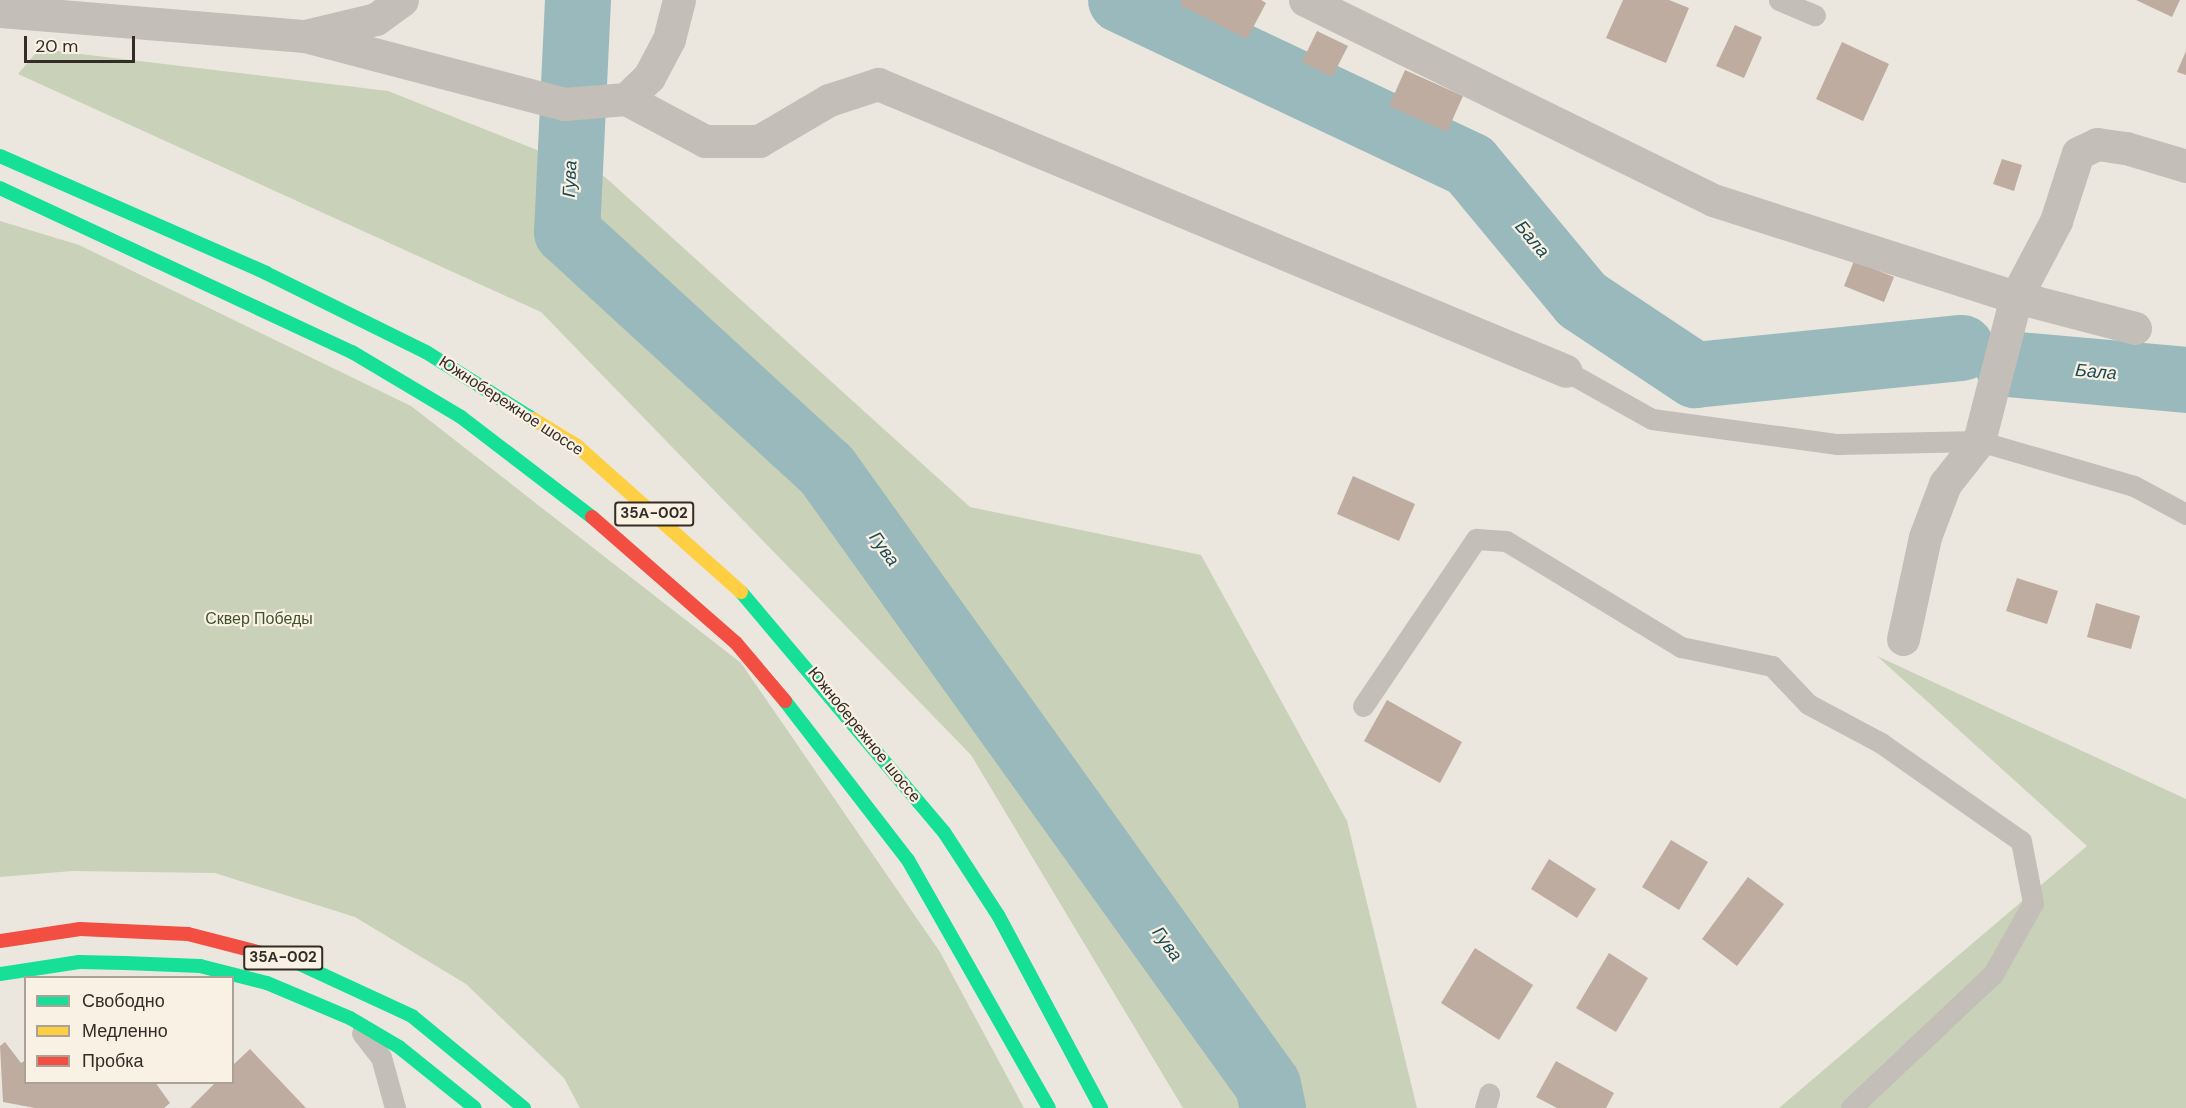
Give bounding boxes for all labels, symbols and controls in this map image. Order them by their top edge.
scale bar [27,24,138,62]
text: 20 m [35,34,78,58]
water label: Гува [558,160,582,198]
water label: Бала [1510,216,1554,262]
street label: Южнобережное шоссе [435,352,587,460]
water label: Бала [2074,359,2118,385]
road number: 35А-002 [614,502,694,526]
water label: Гува [864,528,904,570]
park label: Сквер Победы [205,609,313,629]
street label: Южнобережное шоссе [804,664,924,806]
water label: Гува [1147,923,1187,965]
road number: 35А-002 [242,946,324,970]
legend [24,976,234,1084]
text: Свободно [82,989,165,1013]
text: Медленно [82,1019,168,1043]
text: Пробка [82,1049,144,1073]

